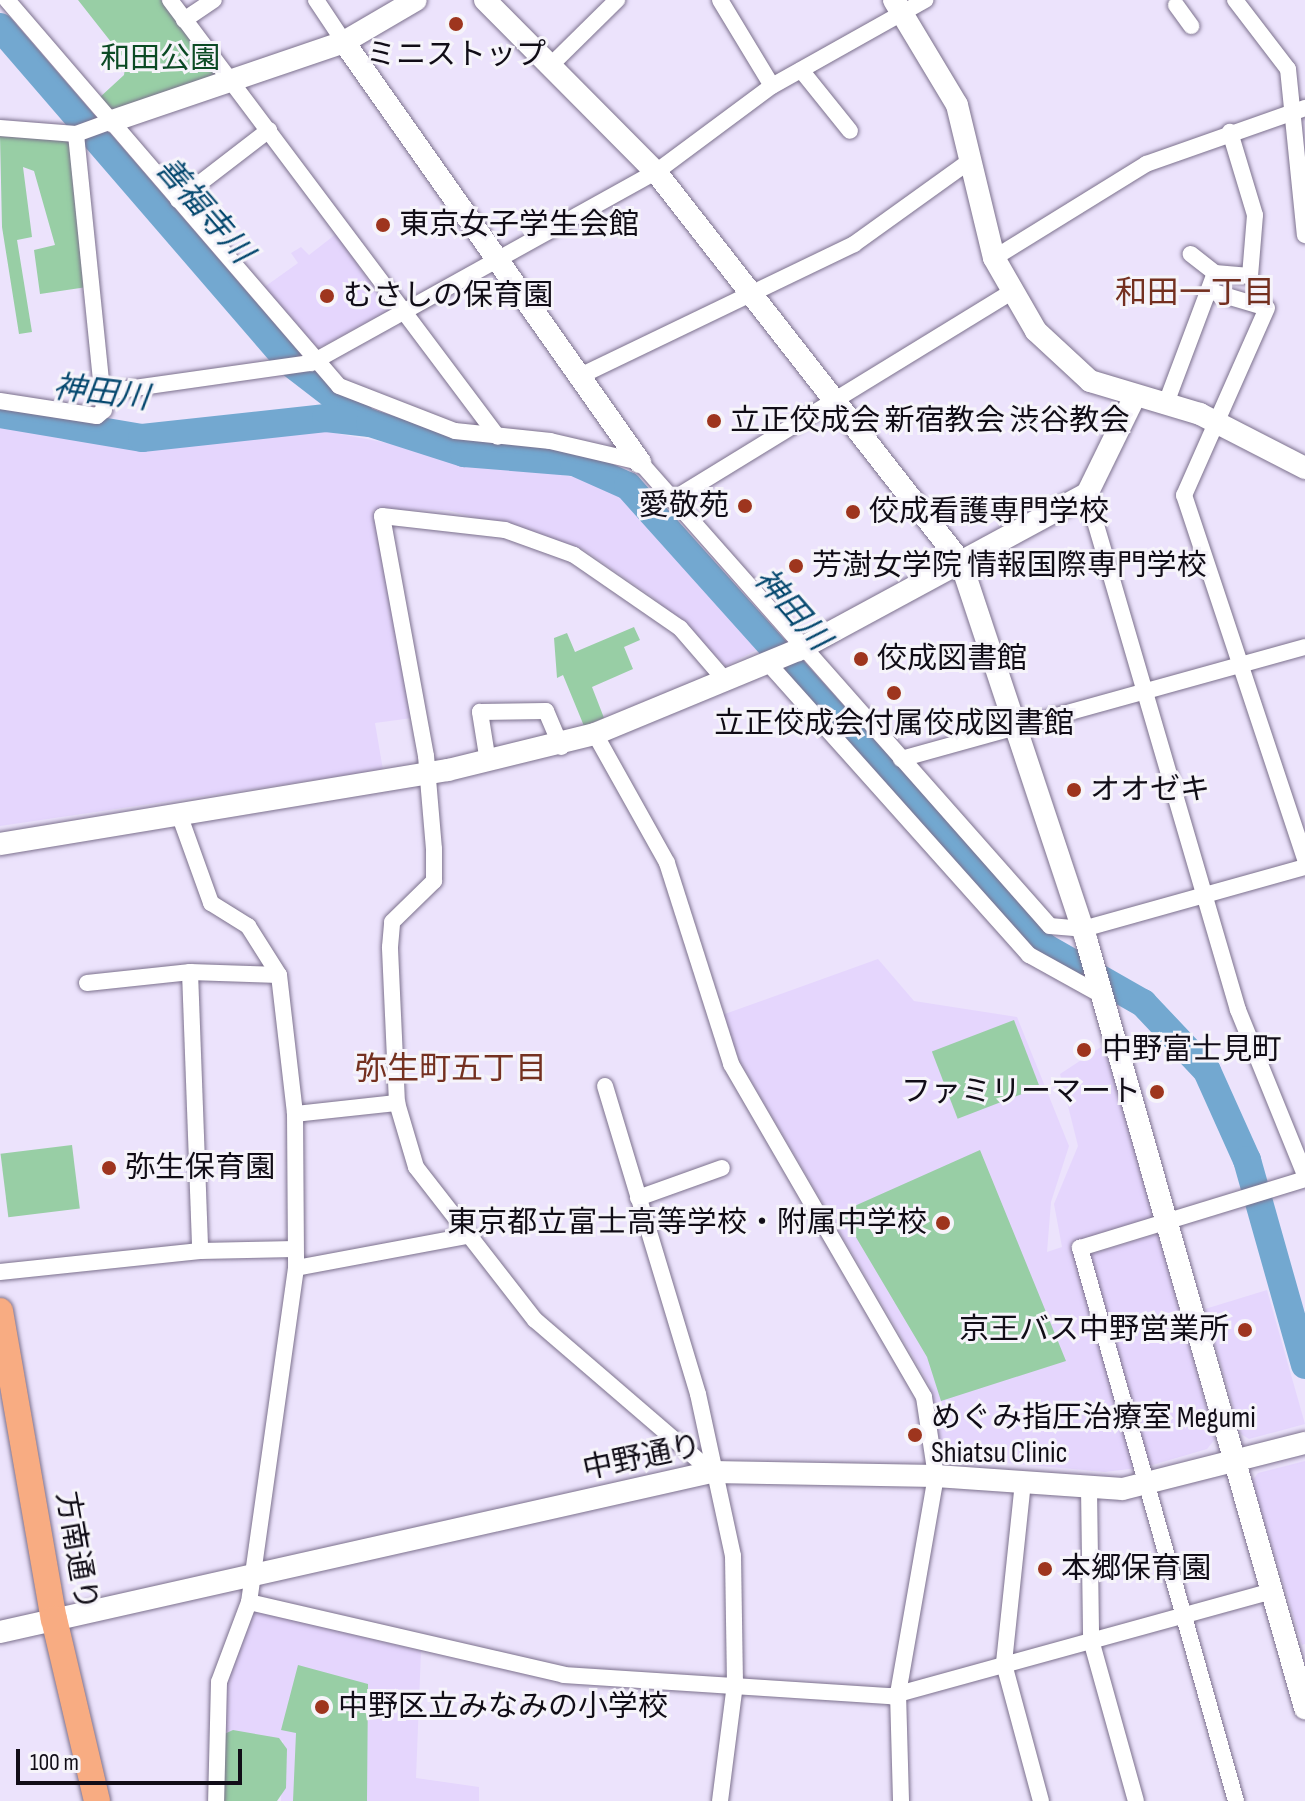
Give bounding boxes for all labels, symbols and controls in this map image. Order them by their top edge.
marker: ミニストップ [447,15,465,33]
place label: ミニストップ [366,37,546,73]
park label: 和田公園 [100,41,220,77]
water label: 善福寺川 [147,150,259,272]
place label: 東京女子学生会館 [399,207,639,243]
marker: 東京女子学生会館 [374,216,392,234]
district label: 和田一丁目 [1115,275,1275,313]
place label: むさしの保育園 [343,278,553,314]
marker: むさしの保育園 [318,287,336,305]
water label: 神田川 [51,369,151,419]
place label: 立正佼成会 新宿教会 渋谷教会 [730,403,1130,439]
marker: 立正佼成会 新宿教会 渋谷教会 [705,412,723,430]
place label: 愛敬苑 [639,488,729,524]
place label: 佼成看護専門学校 [869,494,1109,530]
marker: 愛敬苑 [736,497,754,515]
marker: 佼成看護専門学校 [844,503,862,521]
place label: 芳澍女学院 情報国際専門学校 [812,548,1207,584]
marker: 芳澍女学院 情報国際専門学校 [787,557,805,575]
water label: 神田川 [745,561,837,659]
place label: 佼成図書館 [877,641,1027,677]
marker: 佼成図書館 [852,650,870,668]
marker: 立正佼成会付属佼成図書館 [885,684,903,702]
place label: 立正佼成会付属佼成図書館 [714,706,1074,742]
place label: オオゼキ [1090,772,1210,808]
marker: オオゼキ [1065,781,1083,799]
place label: 中野富士見町 [1102,1032,1282,1068]
marker: 中野富士見町 [1073,1039,1095,1061]
district label: 弥生町五丁目 [355,1051,547,1089]
place label: ファミリーマート [901,1074,1141,1110]
marker: ファミリーマート [1148,1083,1166,1101]
place label: 弥生保育園 [125,1150,275,1186]
marker: 弥生保育園 [100,1159,118,1177]
place label: 東京都立富士高等学校・附属中学校 [447,1205,927,1241]
marker: 東京都立富士高等学校・附属中学校 [934,1214,952,1232]
place label: 京王バス中野営業所 [959,1312,1229,1348]
marker: 京王バス中野営業所 [1236,1321,1254,1339]
place label: めぐみ指圧治療室 Megumi Shiatsu Clinic [931,1400,1255,1470]
marker: めぐみ指圧治療室 Megumi Shiatsu Clinic [906,1426,924,1444]
street label: 中野通り [580,1428,704,1488]
street label: 方南通り [48,1489,104,1613]
place label: 本郷保育園 [1061,1551,1211,1587]
marker: 本郷保育園 [1036,1560,1054,1578]
place label: 中野区立みなみの小学校 [338,1689,668,1725]
marker: 中野区立みなみの小学校 [313,1698,331,1716]
scale bar [20,1733,246,1783]
text: 100 m [30,1748,79,1777]

